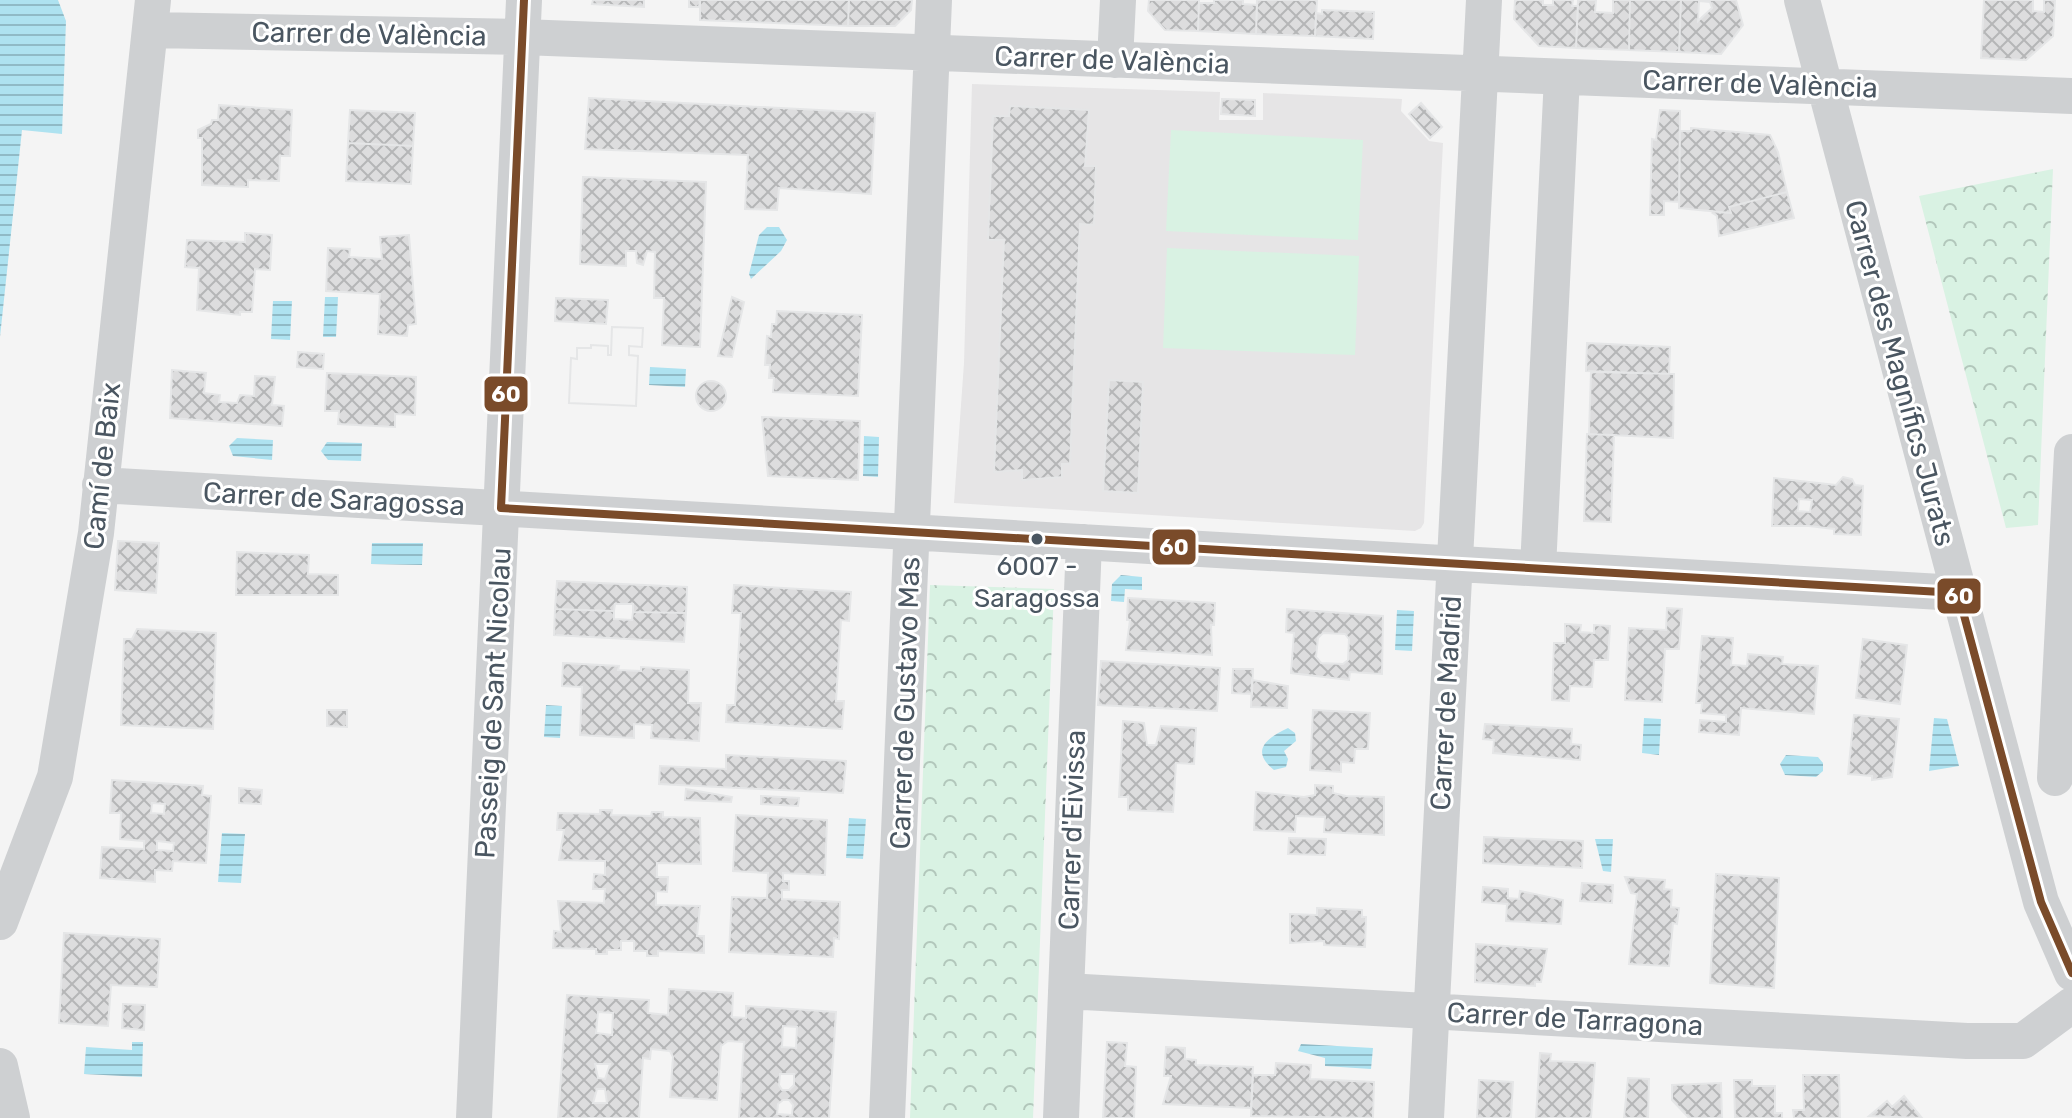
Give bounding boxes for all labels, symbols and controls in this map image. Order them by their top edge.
street label: Carrer de València [251,15,487,53]
street label: Carrer de València [994,39,1230,81]
street label: Carrer de València [1642,63,1878,105]
street label: Carrer des Magnífics Jurats [1838,196,1962,550]
line badge: 60 [483,375,529,413]
street label: Camí de Baix [77,381,127,551]
text: 60 [491,381,521,408]
street label: Carrer de Saragossa [202,476,466,522]
line badge: 60 [1151,528,1197,566]
marker: 6007 - Saragossa [1029,531,1045,547]
text: 60 [1159,534,1189,561]
street label: Passeig de Sant Nicolau [468,547,518,859]
place label: 6007 - Saragossa [974,551,1100,614]
street label: Carrer de Gustavo Mas [883,556,927,850]
line badge: 60 [1936,577,1982,615]
text: 60 [1944,583,1974,610]
street label: Carrer de Madrid [1424,595,1468,811]
street label: Carrer d'Eivissa [1052,729,1092,931]
street label: Carrer de Tarragona [1446,996,1704,1042]

